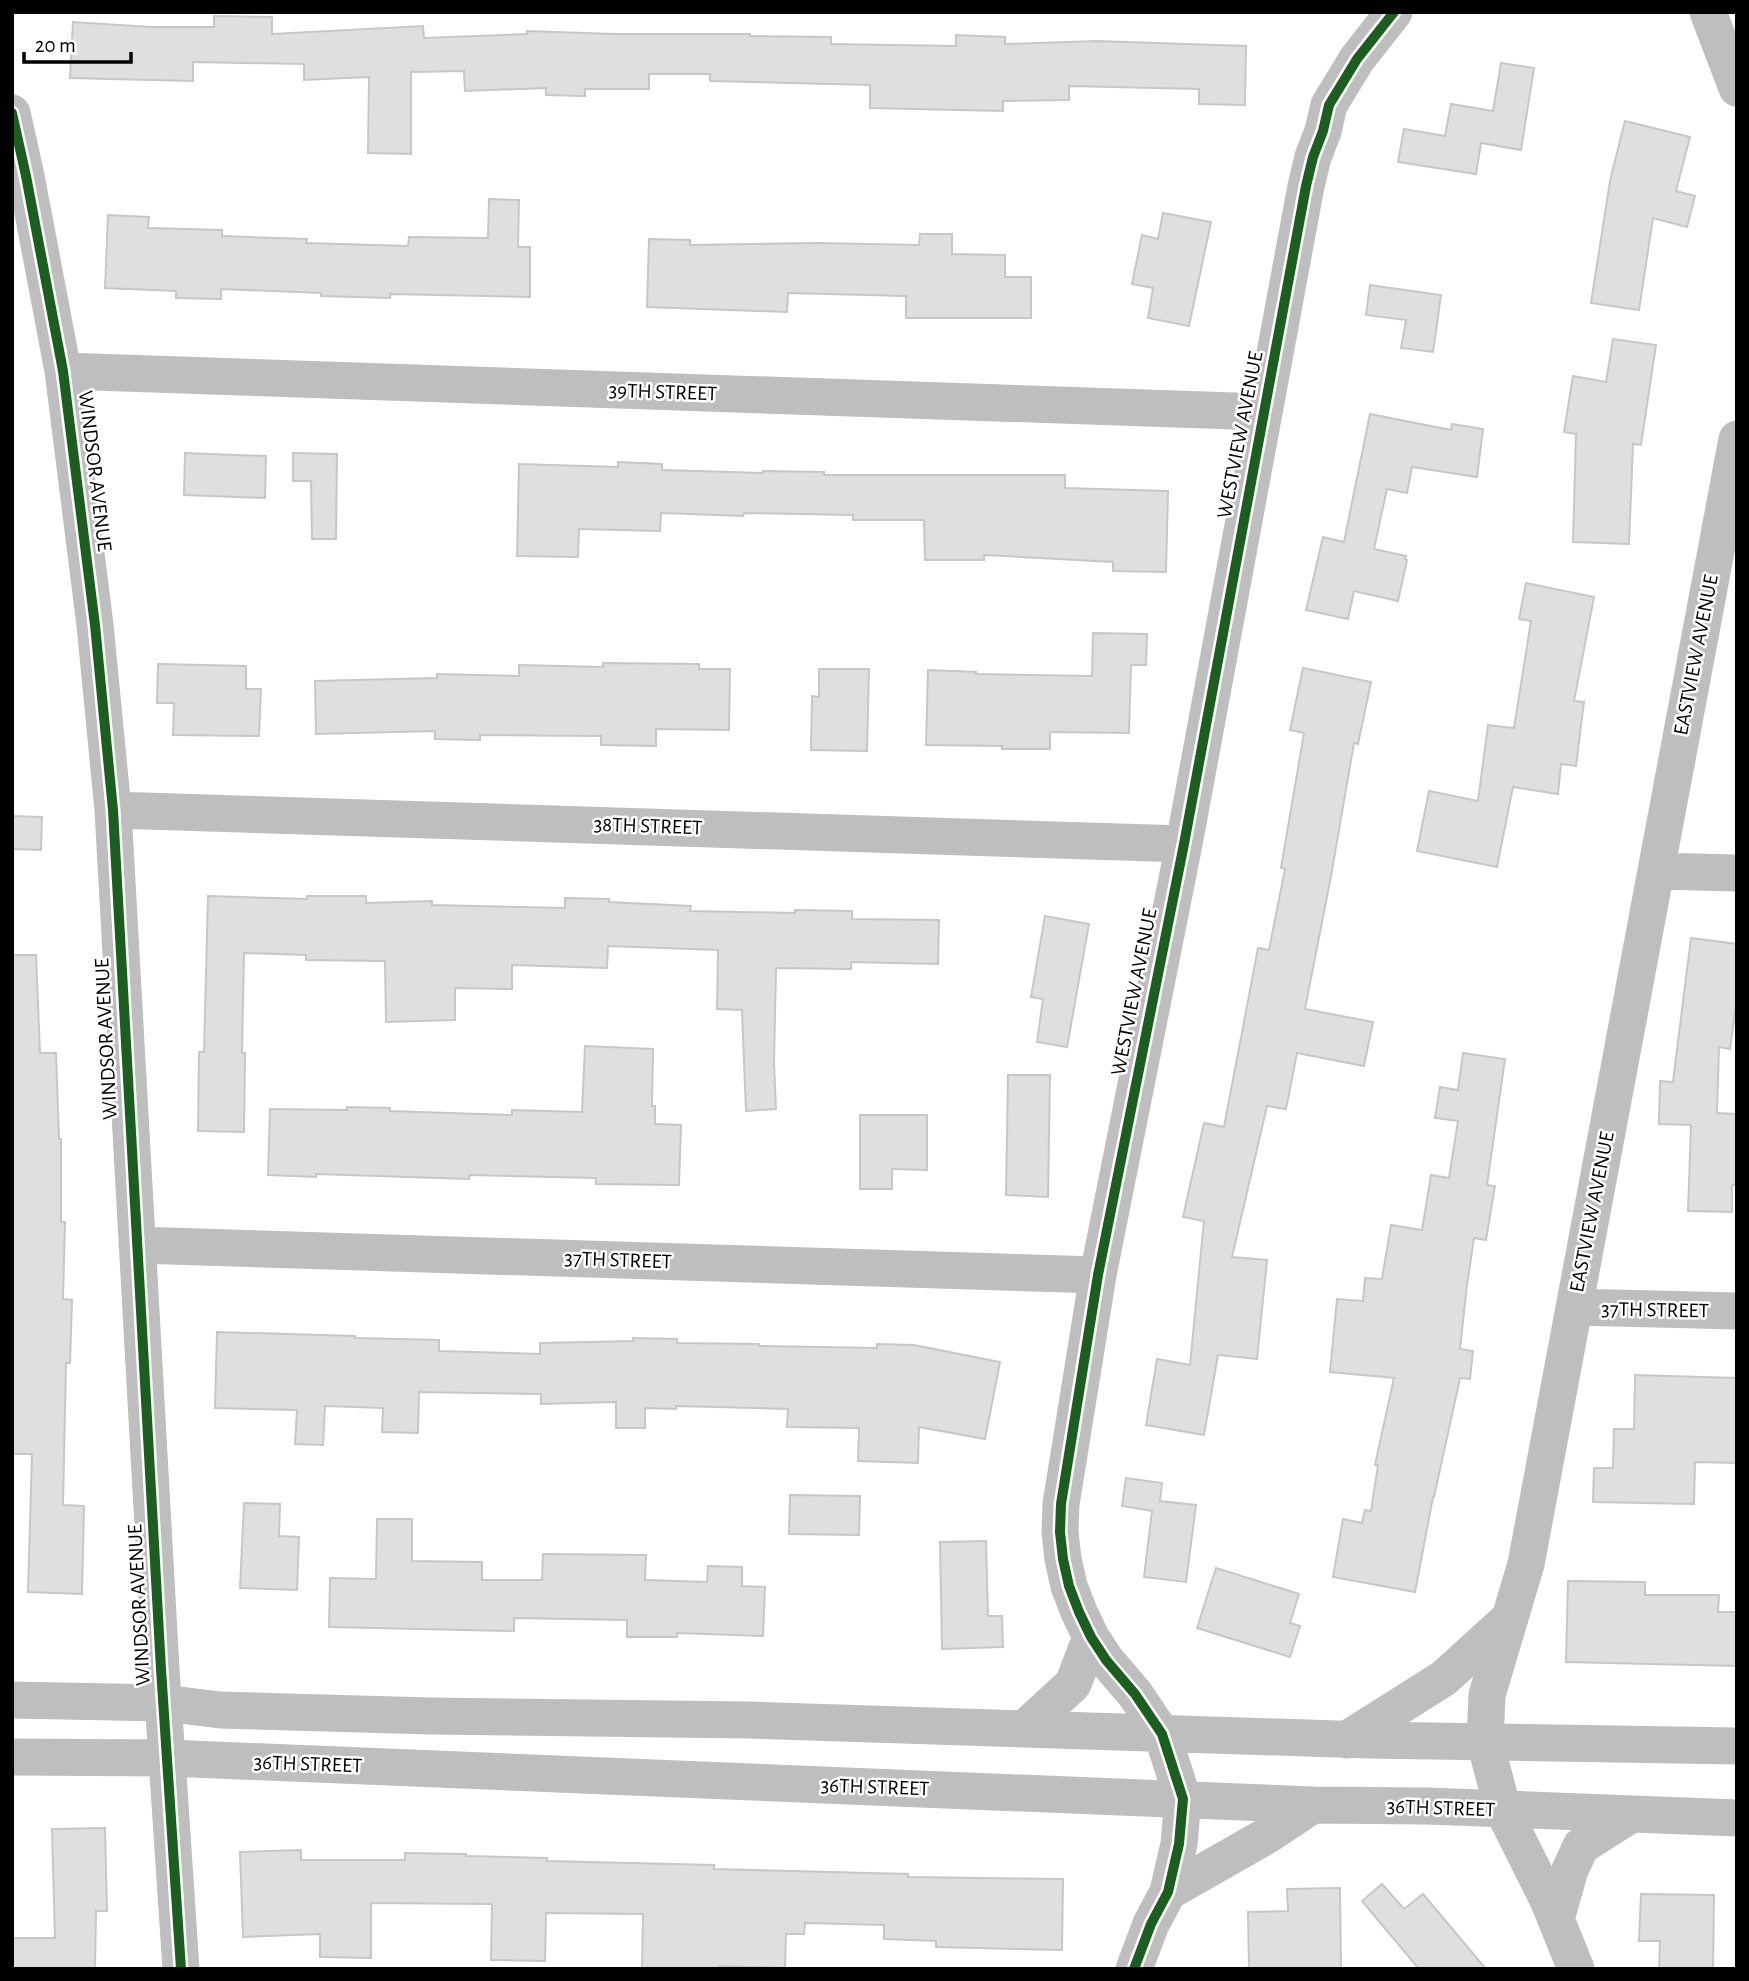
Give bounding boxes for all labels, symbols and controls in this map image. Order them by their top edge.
scale bar [24,21,131,65]
text: 20 m [35,35,76,56]
street label: WESTVIEW AVENUE [1213,350,1267,520]
street label: 39TH STREET [608,380,718,404]
street label: WINDSOR AVENUE [75,389,115,553]
street label: EASTVIEW AVENUE [1670,573,1722,737]
street label: 38TH STREET [593,814,703,838]
street label: WESTVIEW AVENUE [1107,907,1161,1077]
street label: WINDSOR AVENUE [91,958,121,1120]
street label: EASTVIEW AVENUE [1566,1130,1618,1294]
street label: 37TH STREET [564,1248,672,1272]
street label: 37TH STREET [1601,1299,1709,1321]
street label: WINDSOR AVENUE [124,1524,154,1686]
street label: 36TH STREET [253,1752,363,1776]
street label: 36TH STREET [820,1775,930,1799]
street label: 36TH STREET [1386,1796,1496,1820]

